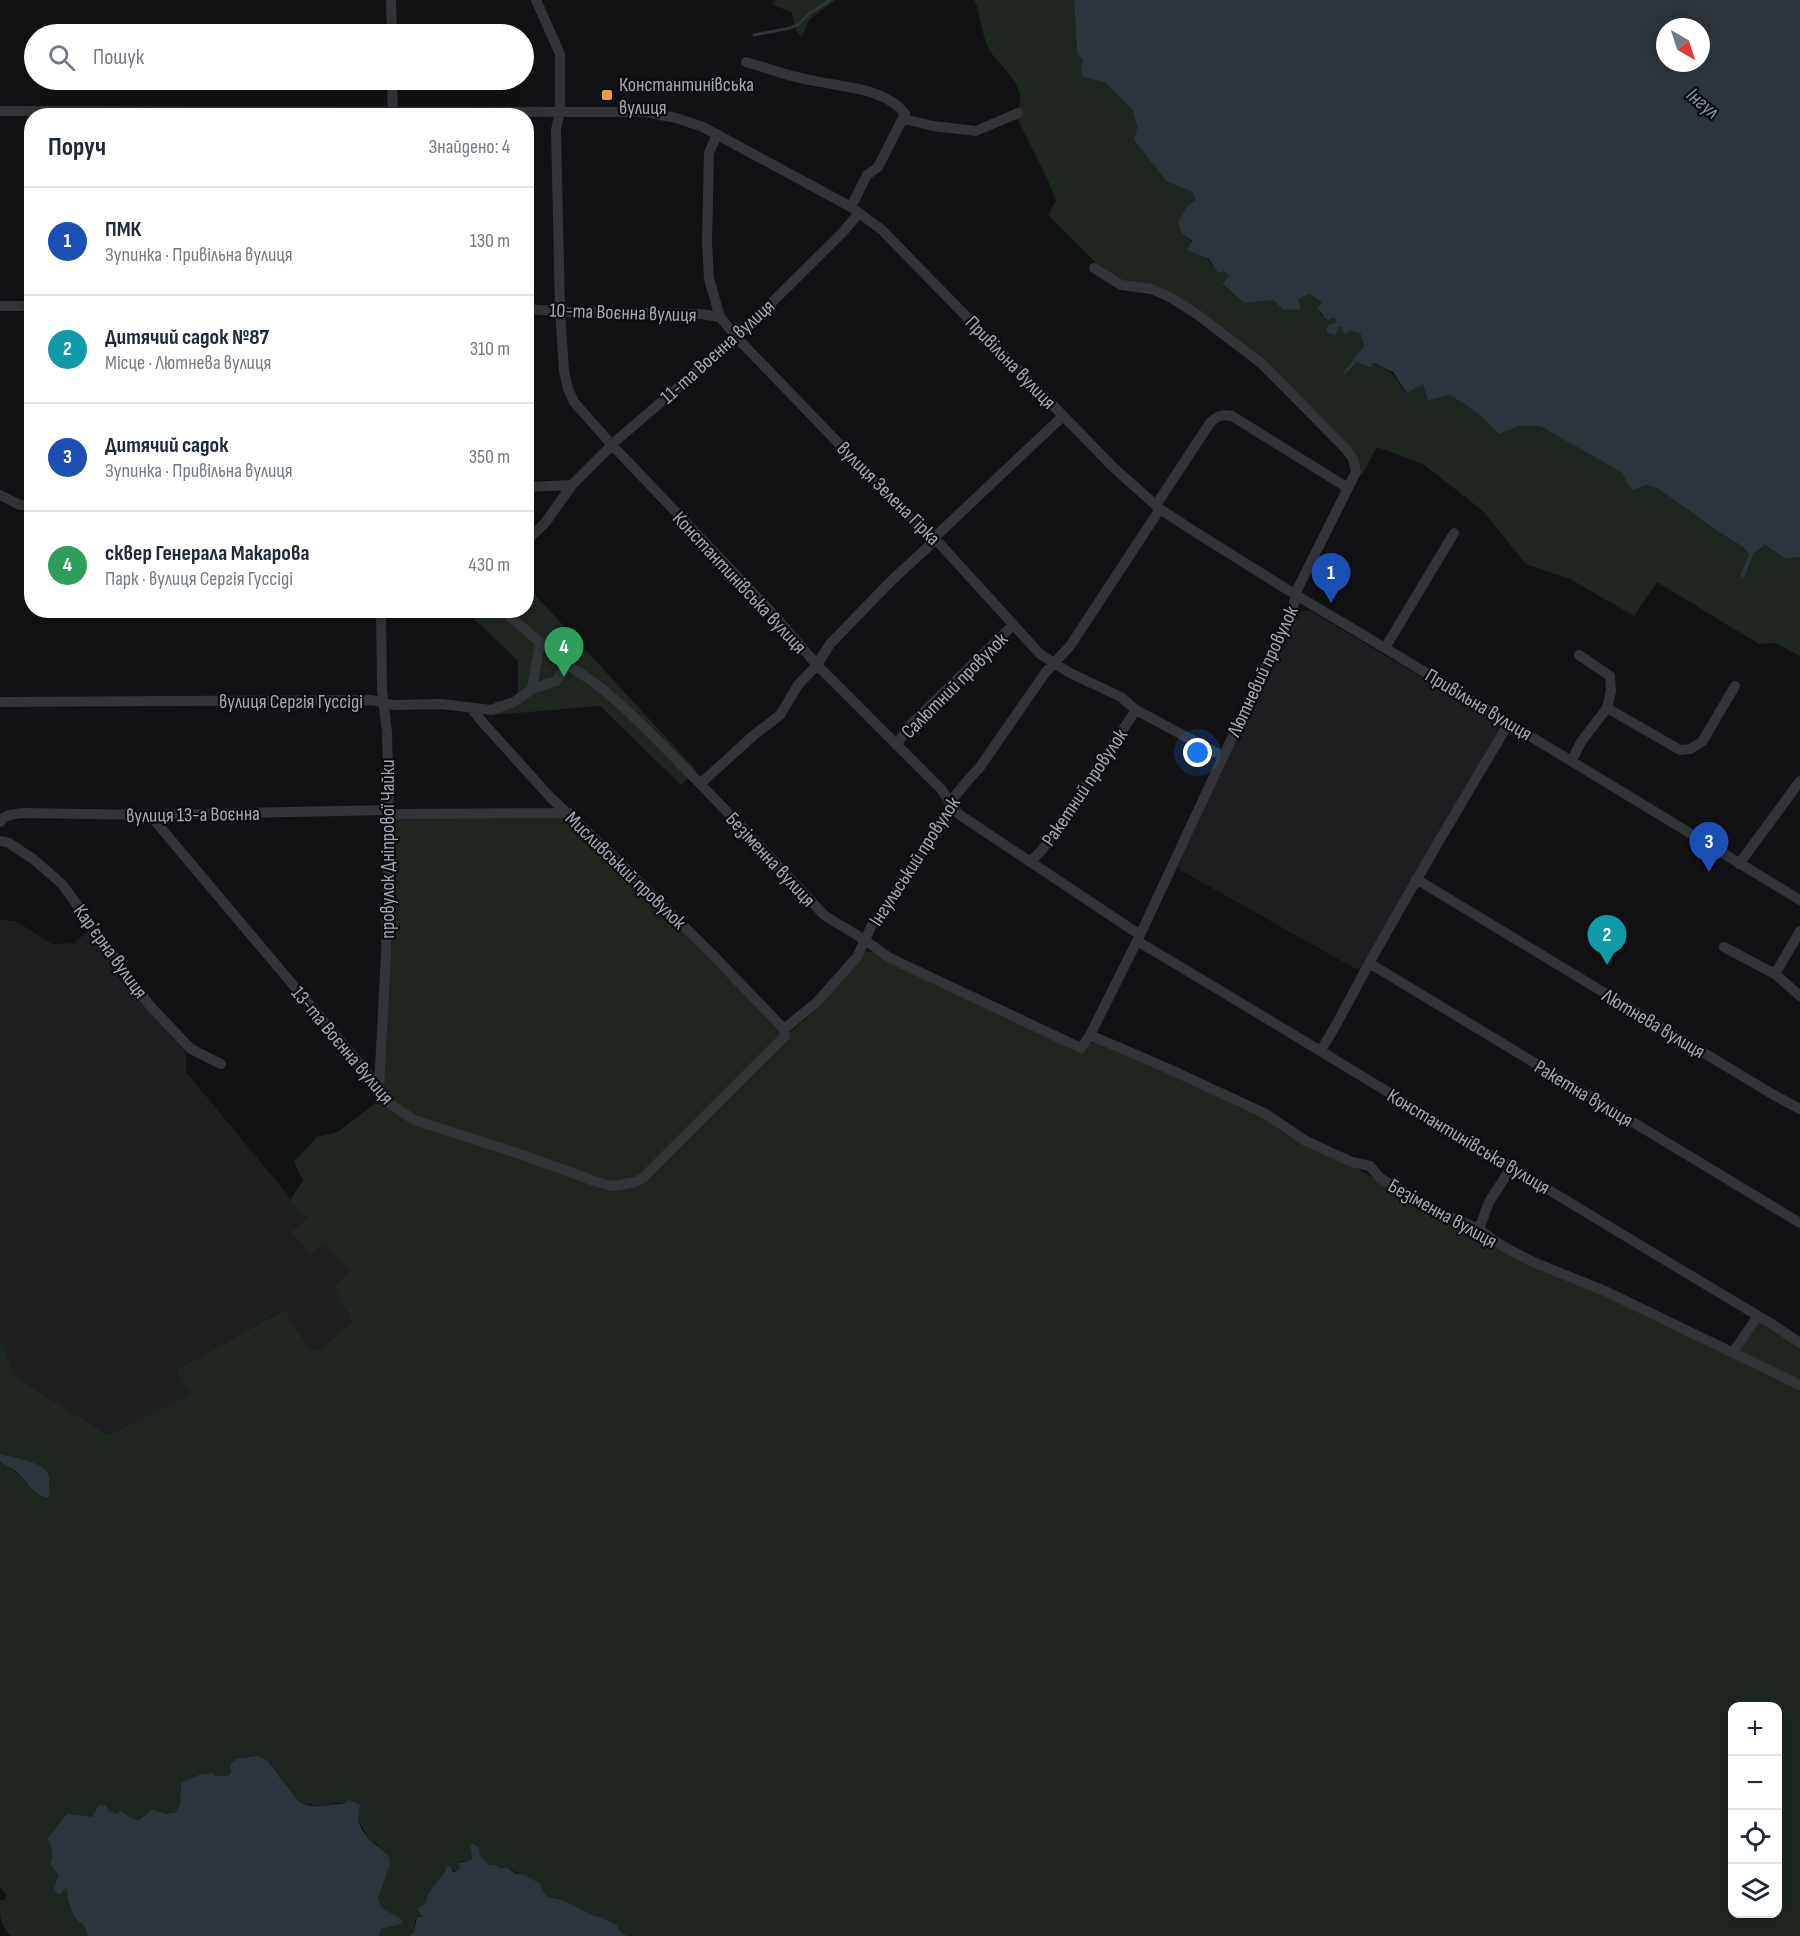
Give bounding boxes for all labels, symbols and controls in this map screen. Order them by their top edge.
north arrow [1656,18,1710,72]
search box [24,24,534,90]
icon: search [45,41,78,74]
text: Пошук [93,44,144,71]
place label: Константинівська вулиця [619,73,754,120]
water label: Інгул [1681,83,1724,124]
marker: Константинівська вулиця [600,88,614,102]
text: Поруч [48,132,106,163]
text: Знайдено: 4 [428,135,510,159]
text: ПМК [105,216,141,243]
text: 1 [64,229,71,253]
text: 130 m [470,229,510,253]
text: Зупинка · Привільна вулиця [105,243,293,267]
street label: 11-та Воєнна вулиця [656,294,780,409]
street label: 10-та Воєнна вулиця [549,298,697,328]
street label: Привільна вулиця [960,311,1061,414]
text: Дитячий садок №87 [105,324,269,351]
text: 2 [63,337,72,361]
text: 310 m [470,337,510,361]
text: Місце · Лютнева вулиця [105,351,271,375]
text: Дитячий садок [105,432,228,459]
street label: вулиця Зелена Гірка [832,437,945,550]
text: 3 [63,445,72,469]
text: 350 m [469,445,510,469]
text: Зупинка · Привільна вулиця [105,459,293,483]
street label: Константинівська вулиця [667,507,811,659]
text: сквер Генерала Макарова [105,540,310,567]
text: 4 [63,553,72,577]
text: 430 m [468,553,510,577]
pin: 1 [1312,554,1350,603]
text: Парк · вулиця Сергія Гуссіді [105,567,293,591]
street label: Лютневий провулок [1222,602,1304,741]
street label: Салютний провулок [897,627,1013,744]
pin: 4 [544,628,584,677]
street label: Привільна вулиця [1421,664,1536,746]
street label: вулиця Сергія Гуссіді [219,690,363,714]
street label: Ракетний провулок [1037,724,1133,851]
your location [1183,738,1212,767]
street label: провулок Дніпрової Чайки [376,759,400,939]
street label: Інгульський провулок [864,792,966,931]
street label: вулиця 13-а Воєнна [126,802,260,828]
street label: Мисливський провулок [560,807,691,935]
street label: Безіменна вулиця [720,807,820,912]
pin: 3 [1690,822,1728,872]
street label: Карʼєрна вулиця [68,900,152,1003]
pin: 2 [1588,916,1626,965]
street label: 13-та Воєнна вулиця [286,982,399,1109]
street label: Лютнева вулиця [1597,983,1709,1064]
street label: Ракетна вулиця [1530,1055,1637,1133]
street label: Константинівська вулиця [1383,1084,1554,1200]
street label: Безіменна вулиця [1384,1174,1501,1254]
map controls [1728,1702,1782,1918]
button: + [1728,1702,1782,1756]
button: − [1728,1756,1782,1810]
button: locate [1728,1810,1782,1864]
button: layers [1728,1864,1782,1918]

